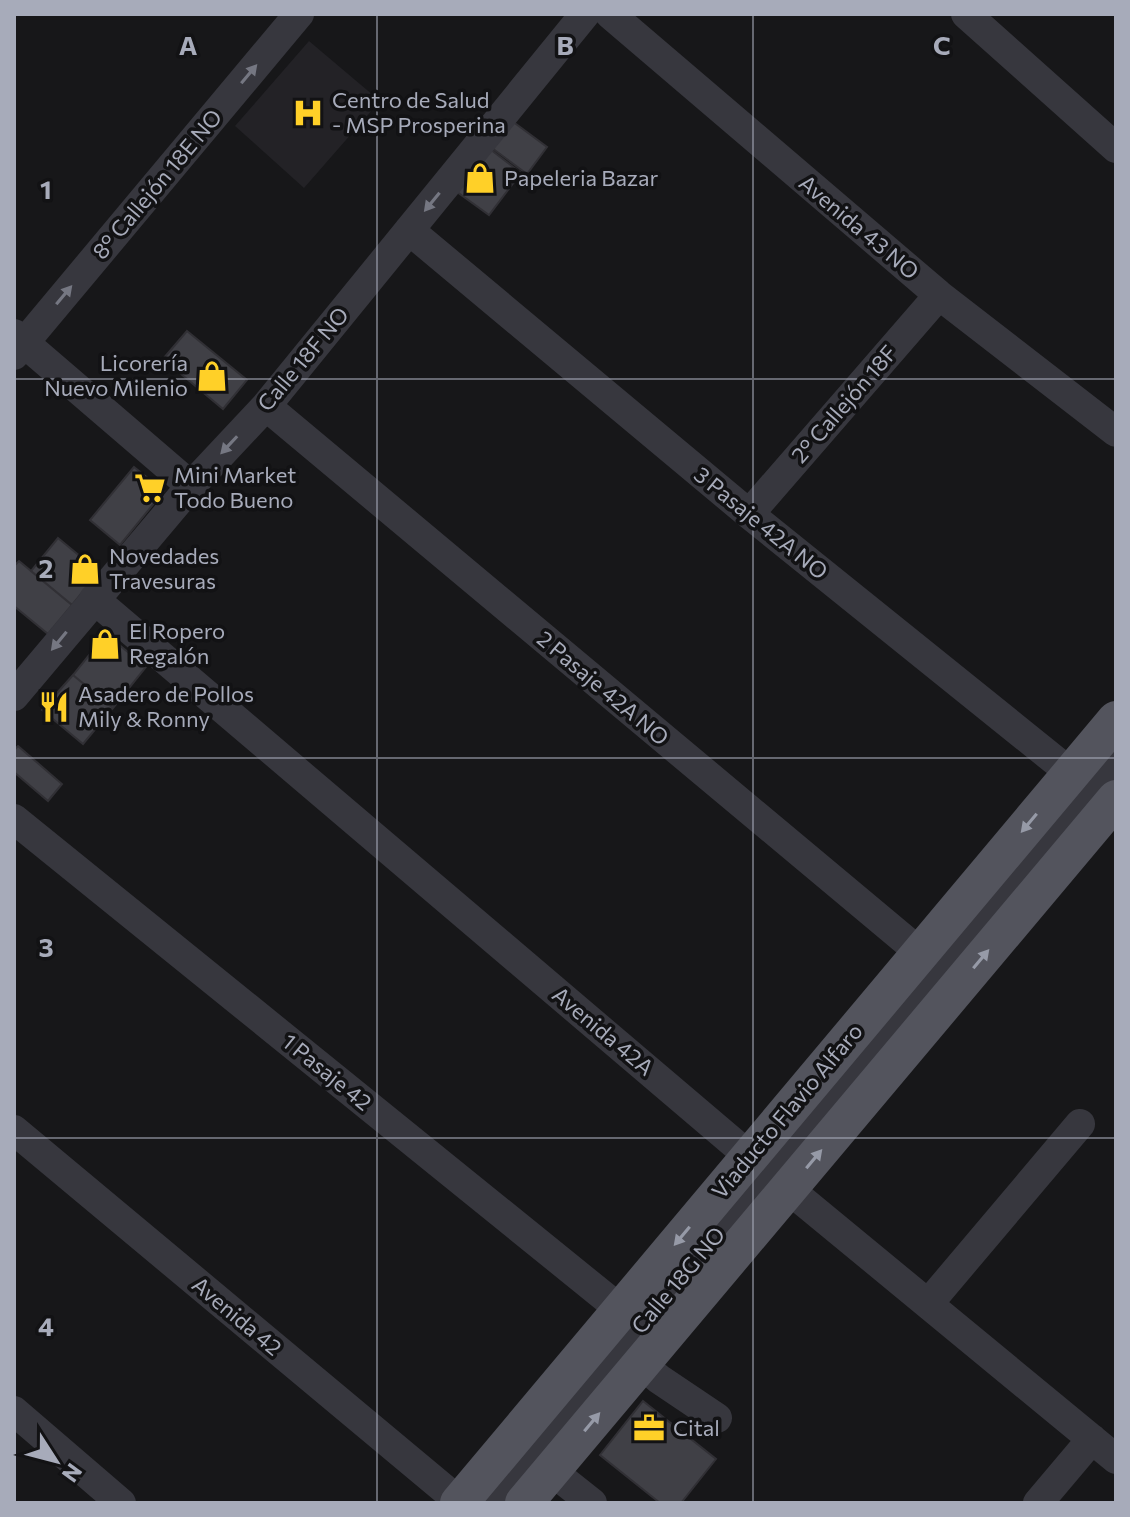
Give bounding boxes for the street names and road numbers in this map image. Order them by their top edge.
street label: 8° Callejón 18E NO [86,103,227,264]
street label: Avenida 43 NO [794,169,925,285]
street label: Calle 18F NO [251,301,354,416]
street label: 2° Callejón 18F [785,339,902,468]
street label: 3 Pasaje 42A NO [689,460,834,585]
street label: 2 Pasaje 42A NO [532,625,675,751]
street label: Avenida 42A [547,980,659,1081]
street label: Viaducto Flavio Alfaro [705,1018,868,1204]
street label: 1 Pasaje 42 [277,1027,377,1116]
street label: Calle 18G NO [625,1221,730,1339]
street label: Avenida 42 [187,1270,288,1361]

